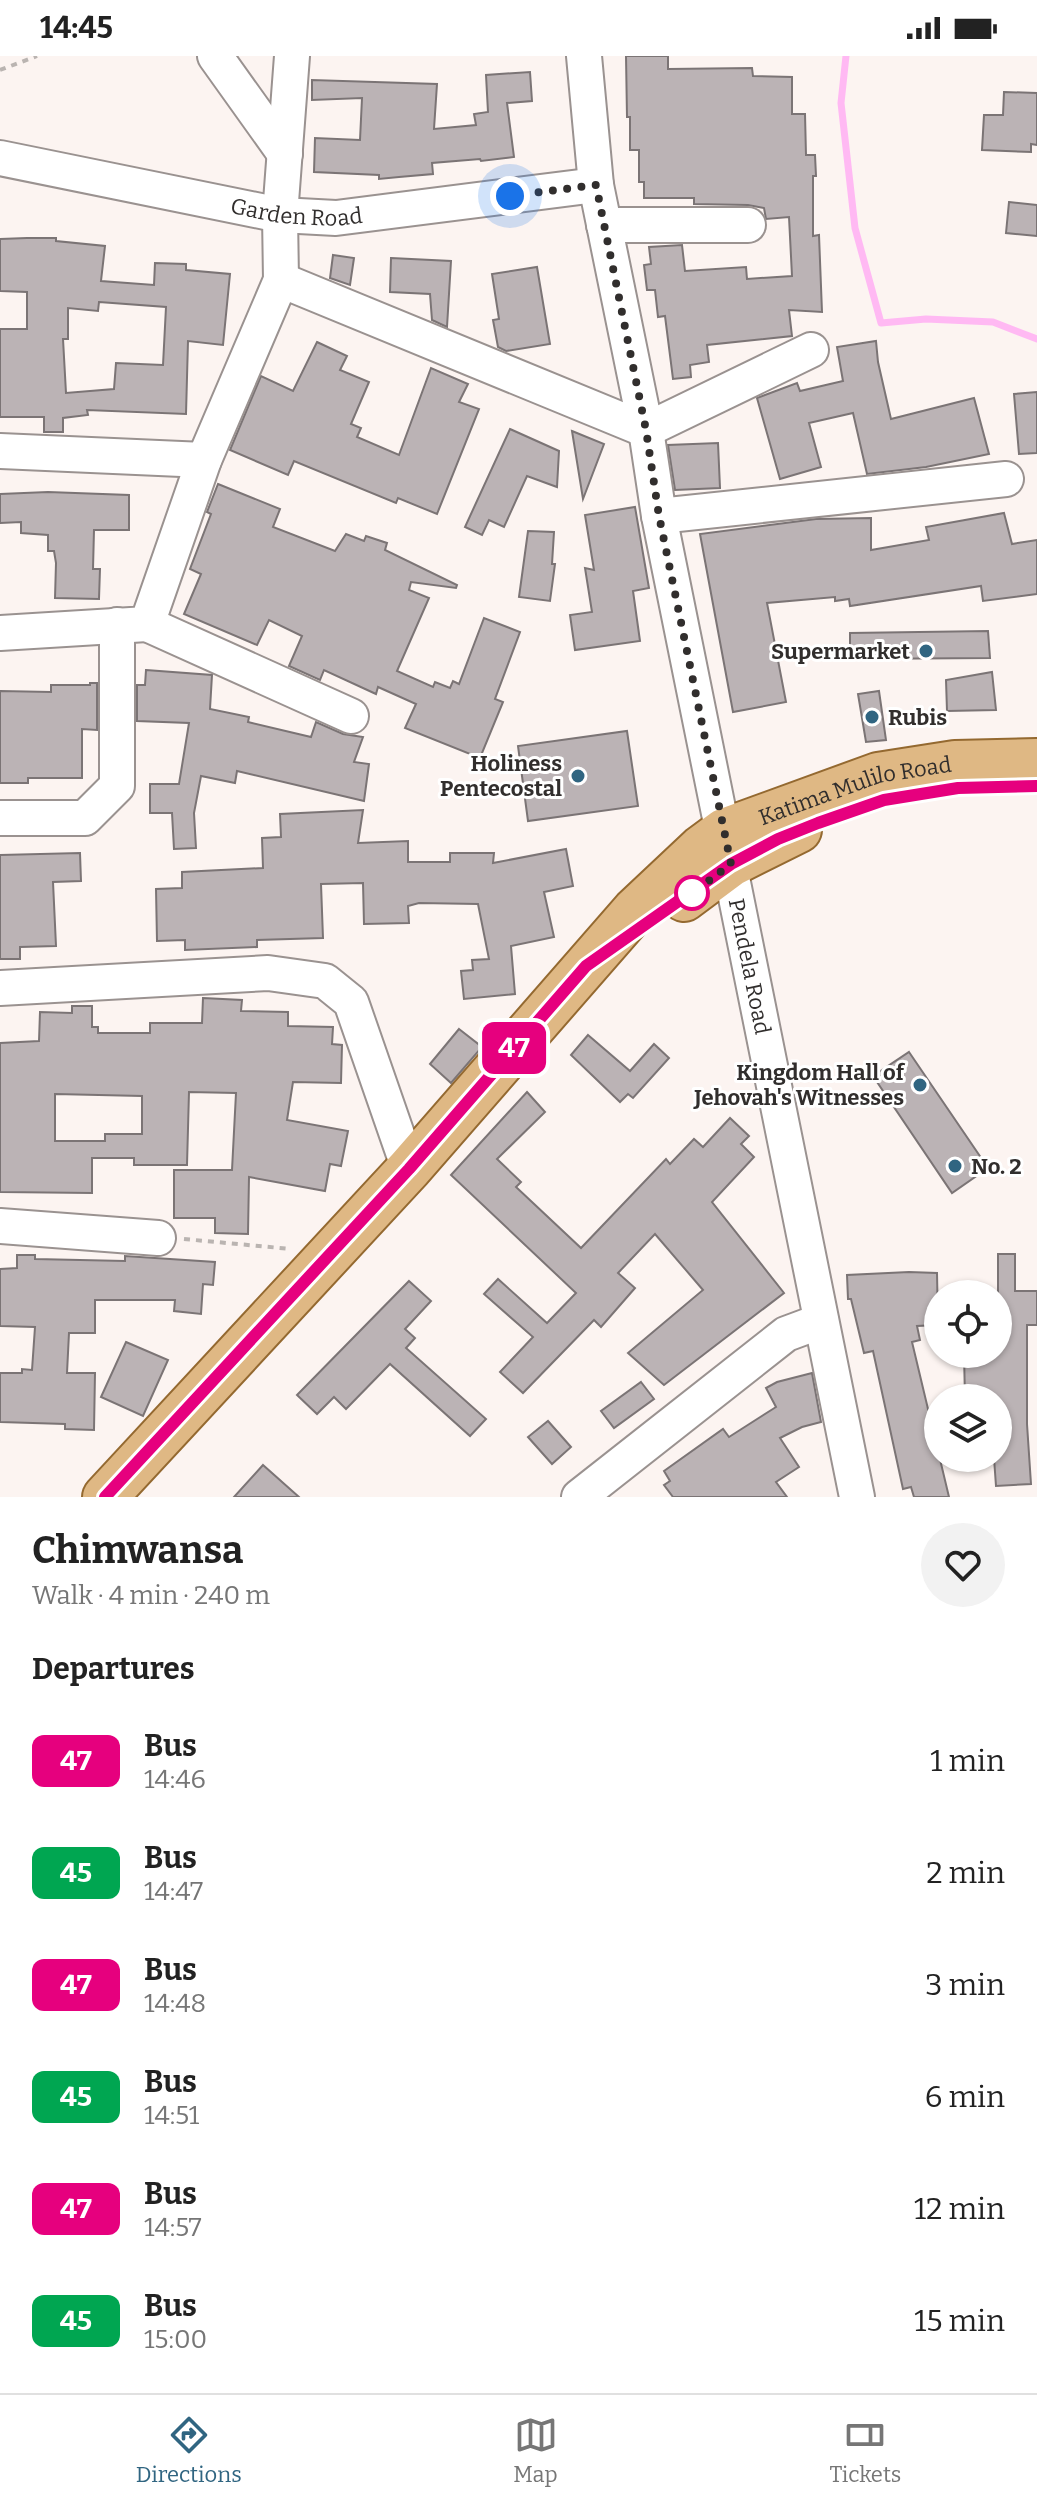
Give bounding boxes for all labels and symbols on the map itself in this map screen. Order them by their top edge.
your location [490,176,530,216]
street label: Garden Road [228,192,364,232]
place label: Supermarket [771,638,910,665]
marker: Supermarket [917,642,935,660]
place label: Rubis [888,704,947,731]
marker: Rubis [863,708,881,726]
place label: Holiness Pentecostal [440,750,562,802]
street label: Katima Mulilo Road [755,751,953,831]
marker: Holiness Pentecostal [569,767,587,785]
unlabelled marker [675,876,709,910]
street label: Pendela Road [723,896,776,1037]
line badge: 47 [478,1022,550,1074]
place label: Kingdom Hall of Jehovah's Witnesses [693,1059,906,1111]
marker: Kingdom Hall of Jehovah's Witnesses [911,1076,929,1094]
place label: No. 2 [971,1153,1022,1180]
marker: No. 2 [946,1157,964,1175]

